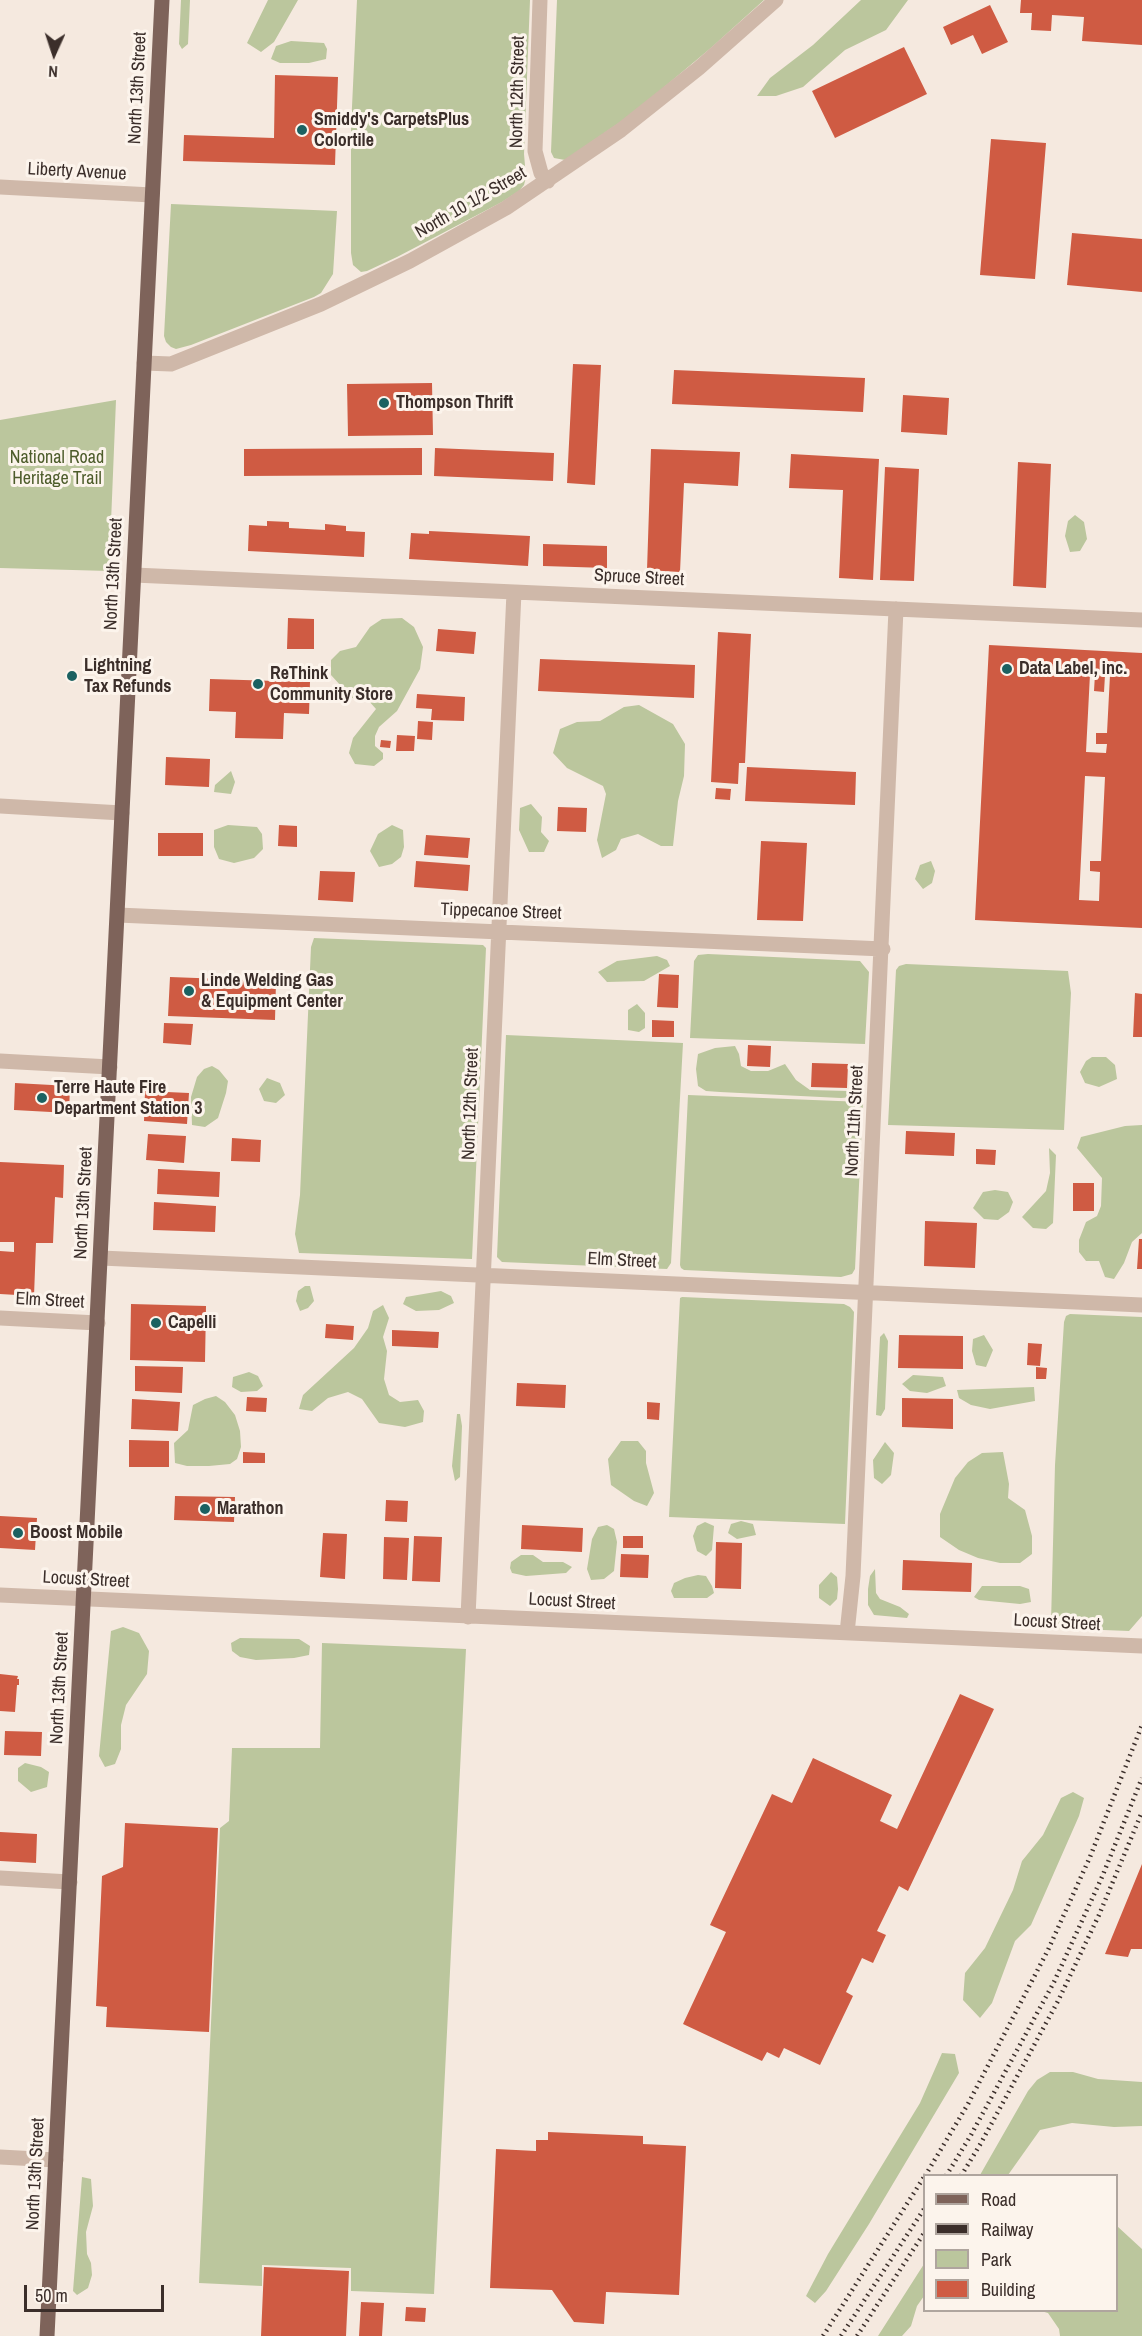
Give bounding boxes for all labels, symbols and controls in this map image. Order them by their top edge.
north arrow [24,24,84,84]
street label: North 13th Street [124,31,152,145]
street label: North 12th Street [506,36,530,148]
text: N [48,61,58,83]
place label: Smiddy's CarpetsPlus Colortile [314,109,469,152]
marker: Smiddy's CarpetsPlus Colortile [295,123,309,137]
street label: Liberty Avenue [27,159,127,185]
street label: North 10 1/2 Street [412,162,530,244]
place label: Thompson Thrift [396,392,513,414]
marker: Thompson Thrift [377,396,391,410]
park label: National Road Heritage Trail [10,447,104,490]
street label: North 13th Street [100,517,128,631]
street label: Spruce Street [593,565,685,591]
place label: Lightning Tax Refunds [84,655,171,698]
place label: Data Label, inc. [1019,658,1127,680]
marker: Data Label, inc. [1000,662,1014,676]
place label: ReThink Community Store [270,663,393,706]
marker: Lightning Tax Refunds [65,669,79,683]
marker: ReThink Community Store [251,677,265,691]
street label: Tippecanoe Street [440,899,562,925]
place label: Linde Welding Gas & Equipment Center [201,970,343,1012]
marker: Linde Welding Gas & Equipment Center [182,984,196,998]
street label: North 12th Street [458,1047,484,1161]
street label: North 11th Street [841,1065,869,1177]
place label: Terre Haute Fire Department Station 3 [54,1077,202,1120]
marker: Terre Haute Fire Department Station 3 [35,1091,49,1105]
street label: North 13th Street [70,1146,98,1260]
street label: Elm Street [587,1248,657,1274]
street label: Elm Street [15,1288,85,1314]
place label: Capelli [168,1312,216,1334]
marker: Capelli [149,1316,163,1330]
place label: Marathon [217,1498,283,1520]
marker: Marathon [198,1502,212,1516]
place label: Boost Mobile [30,1522,123,1544]
marker: Boost Mobile [11,1526,25,1540]
street label: Locust Street [42,1567,130,1593]
street label: Locust Street [528,1589,616,1615]
street label: Locust Street [1013,1610,1101,1636]
street label: North 13th Street [46,1631,74,1745]
street label: North 13th Street [22,2117,50,2231]
legend [923,2174,1118,2312]
text: Road [981,2187,1016,2212]
text: Railway [981,2217,1034,2242]
text: Park [981,2247,1011,2272]
scale bar [27,2273,166,2311]
text: Building [981,2277,1035,2302]
text: 50 m [35,2283,68,2308]

